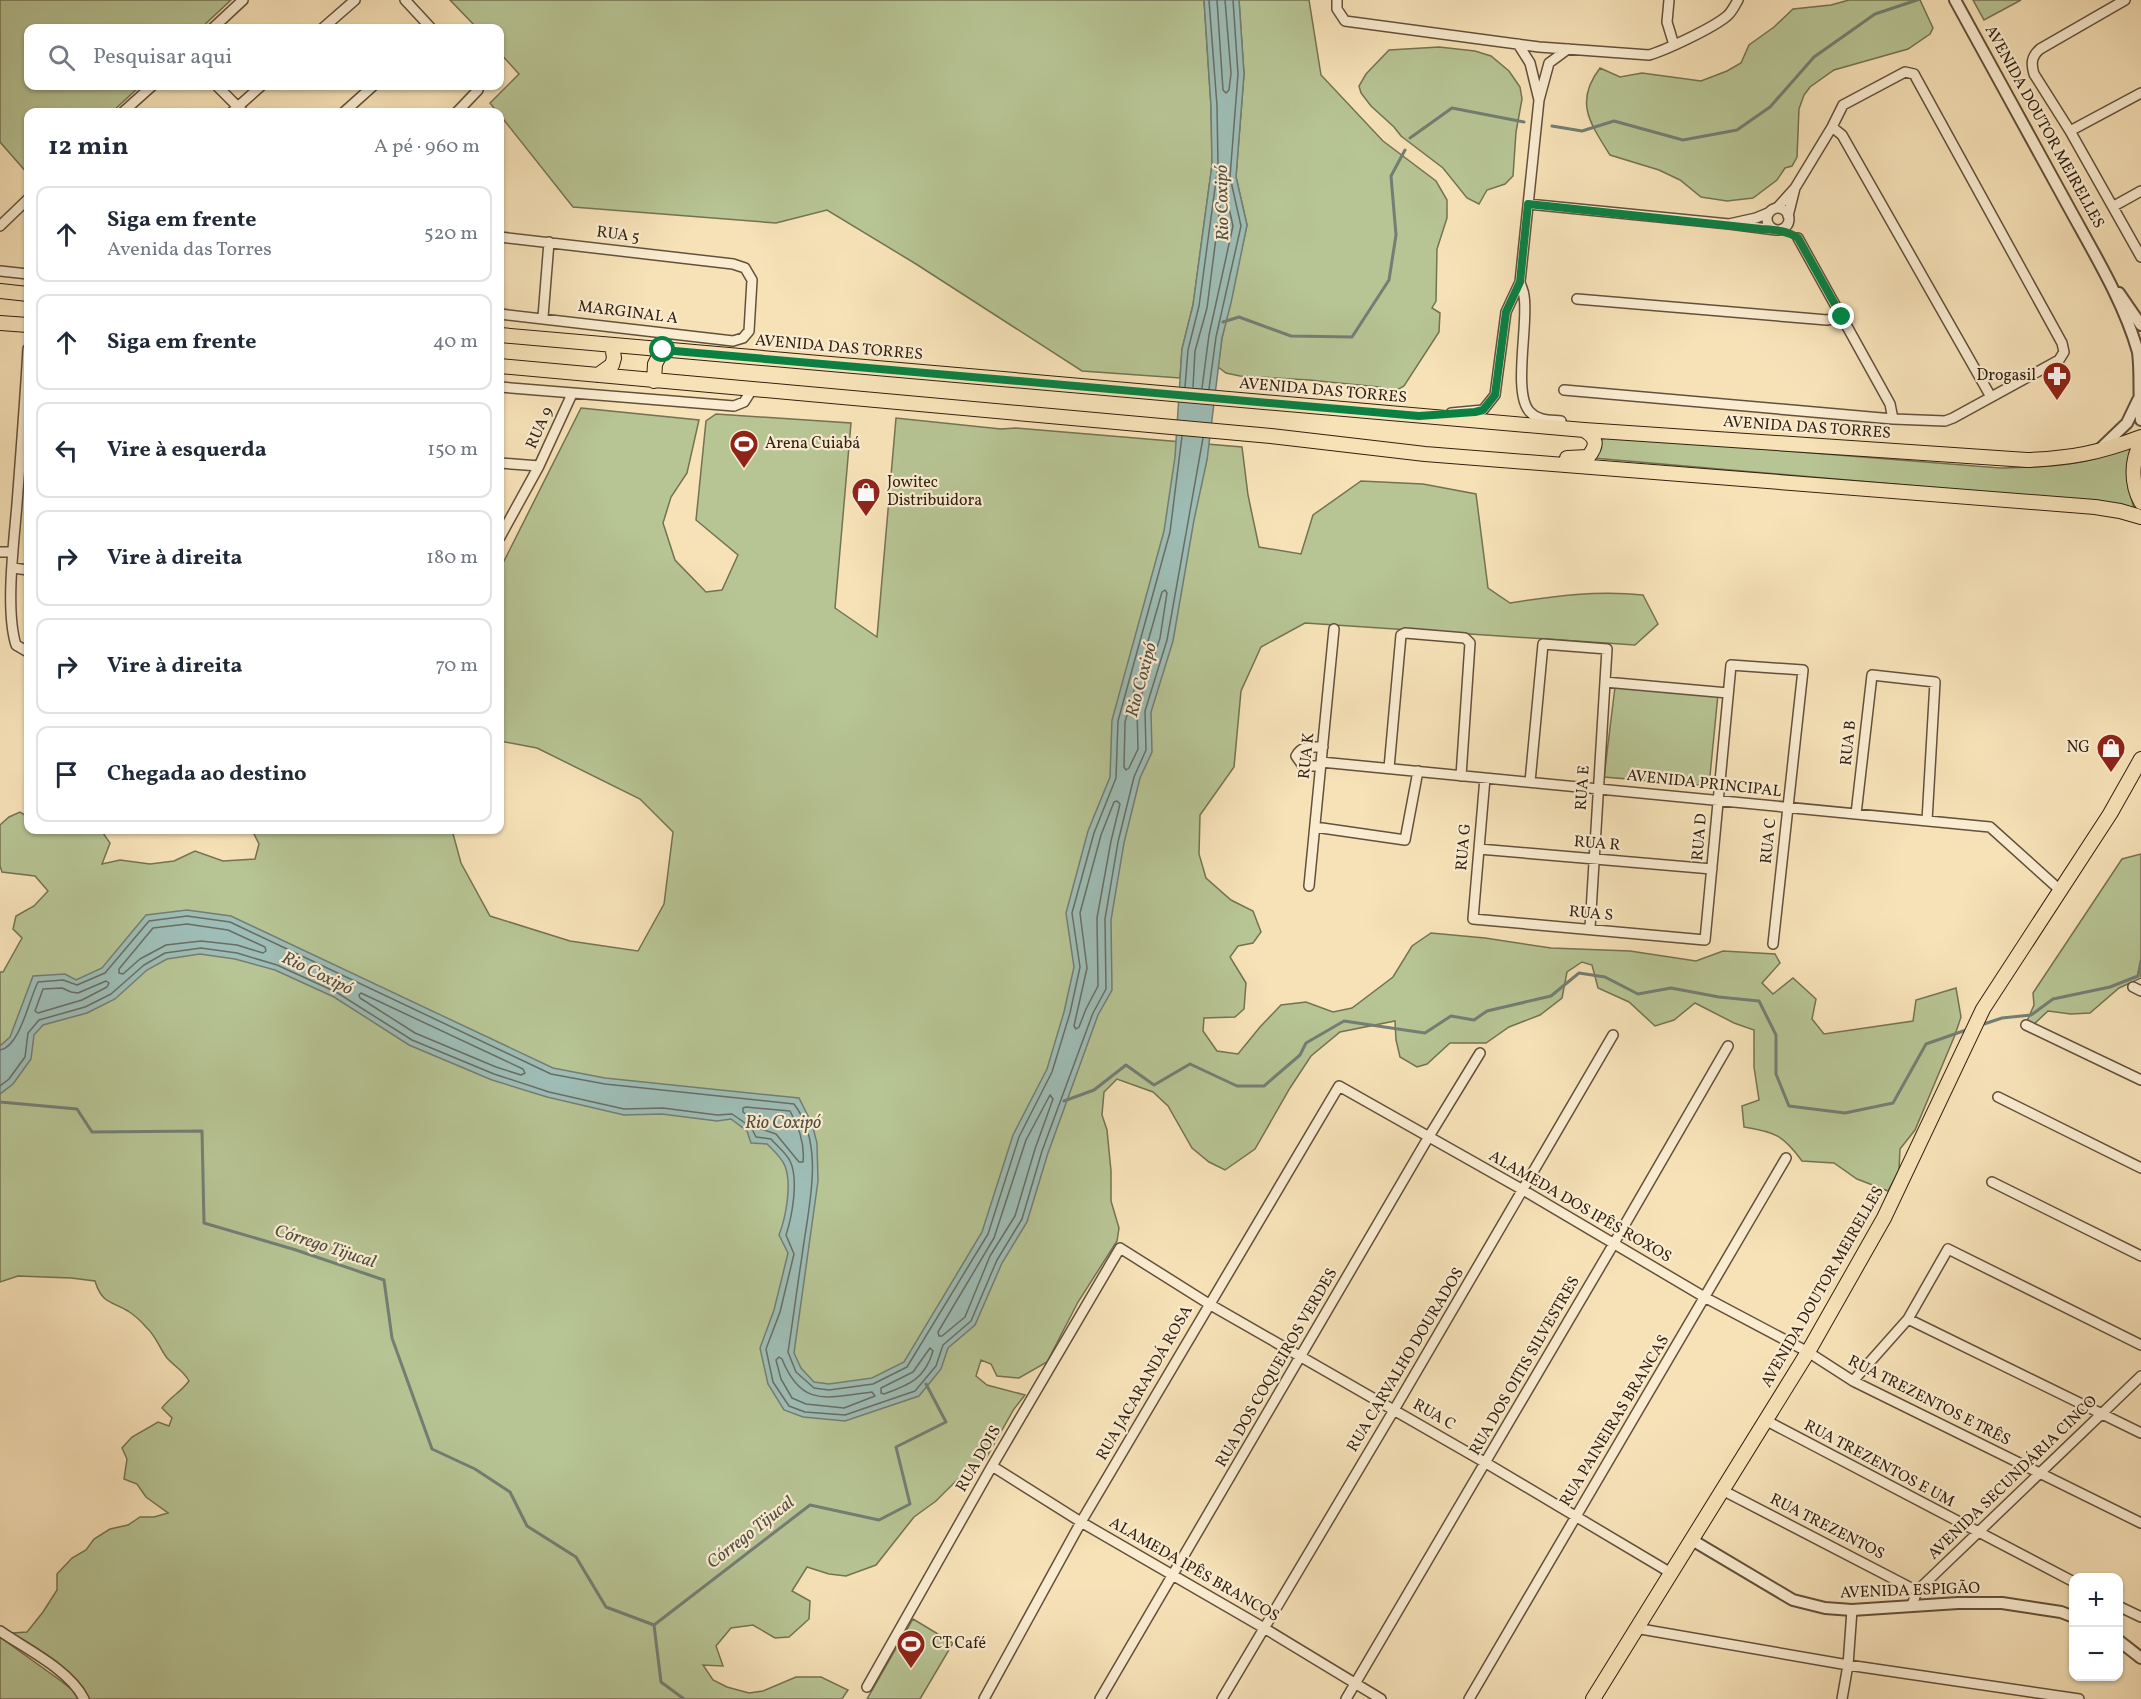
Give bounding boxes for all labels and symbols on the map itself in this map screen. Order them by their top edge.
street label: AVENIDA DOUTOR MEIRELLES [1979,21,2109,233]
water label: Rio Coxipó [1210,165,1236,241]
street label: RUA 5 [595,221,641,249]
street label: MARGINAL A [577,296,679,330]
route end [1828,303,1854,329]
street label: AVENIDA DAS TORRES [754,330,924,366]
route start [649,336,675,362]
pharmacy icon: Drogasil [2041,360,2073,402]
place label: Drogasil [1977,365,2036,387]
street label: AVENIDA DAS TORRES [1238,373,1408,409]
street label: RUA 9 [521,403,559,453]
street label: AVENIDA DAS TORRES [1722,411,1892,445]
sports icon: Arena Cuiabá [728,428,760,470]
place label: Arena Cuiabá [765,433,860,455]
place label: Jowitec Distribuidora [887,472,982,512]
shop icon: Jowitec Distribuidora [850,476,882,518]
water label: Rio Coxipó [1120,640,1164,720]
street label: RUA B [1836,719,1862,767]
street label: RUA K [1294,732,1320,780]
shop icon: NG [2095,732,2127,774]
place label: NG [2066,737,2090,759]
street label: RUA E [1570,765,1596,811]
street label: AVENIDA PRINCIPAL [1626,765,1782,803]
street label: RUA D [1687,812,1713,861]
street label: RUA C [1756,817,1782,865]
street label: RUA G [1451,822,1477,872]
street label: RUA R [1573,831,1621,857]
street label: RUA S [1568,901,1614,927]
water label: Rio Coxipó [277,946,357,1002]
water label: Rio Coxipó [745,1111,821,1136]
street label: ALAMEDA DOS IPÊS ROXOS [1485,1145,1676,1268]
street label: AVENIDA DOUTOR MEIRELLES [1756,1182,1890,1392]
water label: Córrego Tijucal [271,1219,379,1275]
street label: RUA DOS COQUEIROS VERDES [1211,1264,1343,1472]
street label: RUA CARVALHO DOURADOS [1343,1264,1469,1456]
street label: RUA DOS OITIS SILVESTRES [1465,1272,1585,1460]
street label: RUA JACARANDÁ ROSA [1092,1301,1198,1465]
street label: RUA PAINEIRAS BRANCAS [1555,1331,1675,1511]
street label: RUA TREZENTOS E TRÊS [1844,1349,2015,1452]
street label: AVENIDA SECUNDÁRIA CINCO [1923,1391,2103,1565]
street label: RUA C [1409,1395,1459,1435]
street label: RUA TREZENTOS E UM [1800,1415,1958,1513]
street label: RUA DOIS [951,1422,1007,1496]
street label: RUA TREZENTOS [1766,1489,1888,1565]
water label: Córrego Tijucal [702,1490,801,1575]
street label: ALAMEDA IPÊS BRANCOS [1105,1511,1284,1628]
street label: AVENIDA ESPIGÃO [1840,1578,1981,1604]
sports icon: CT Café [895,1628,927,1670]
place label: CT Café [932,1633,986,1655]

